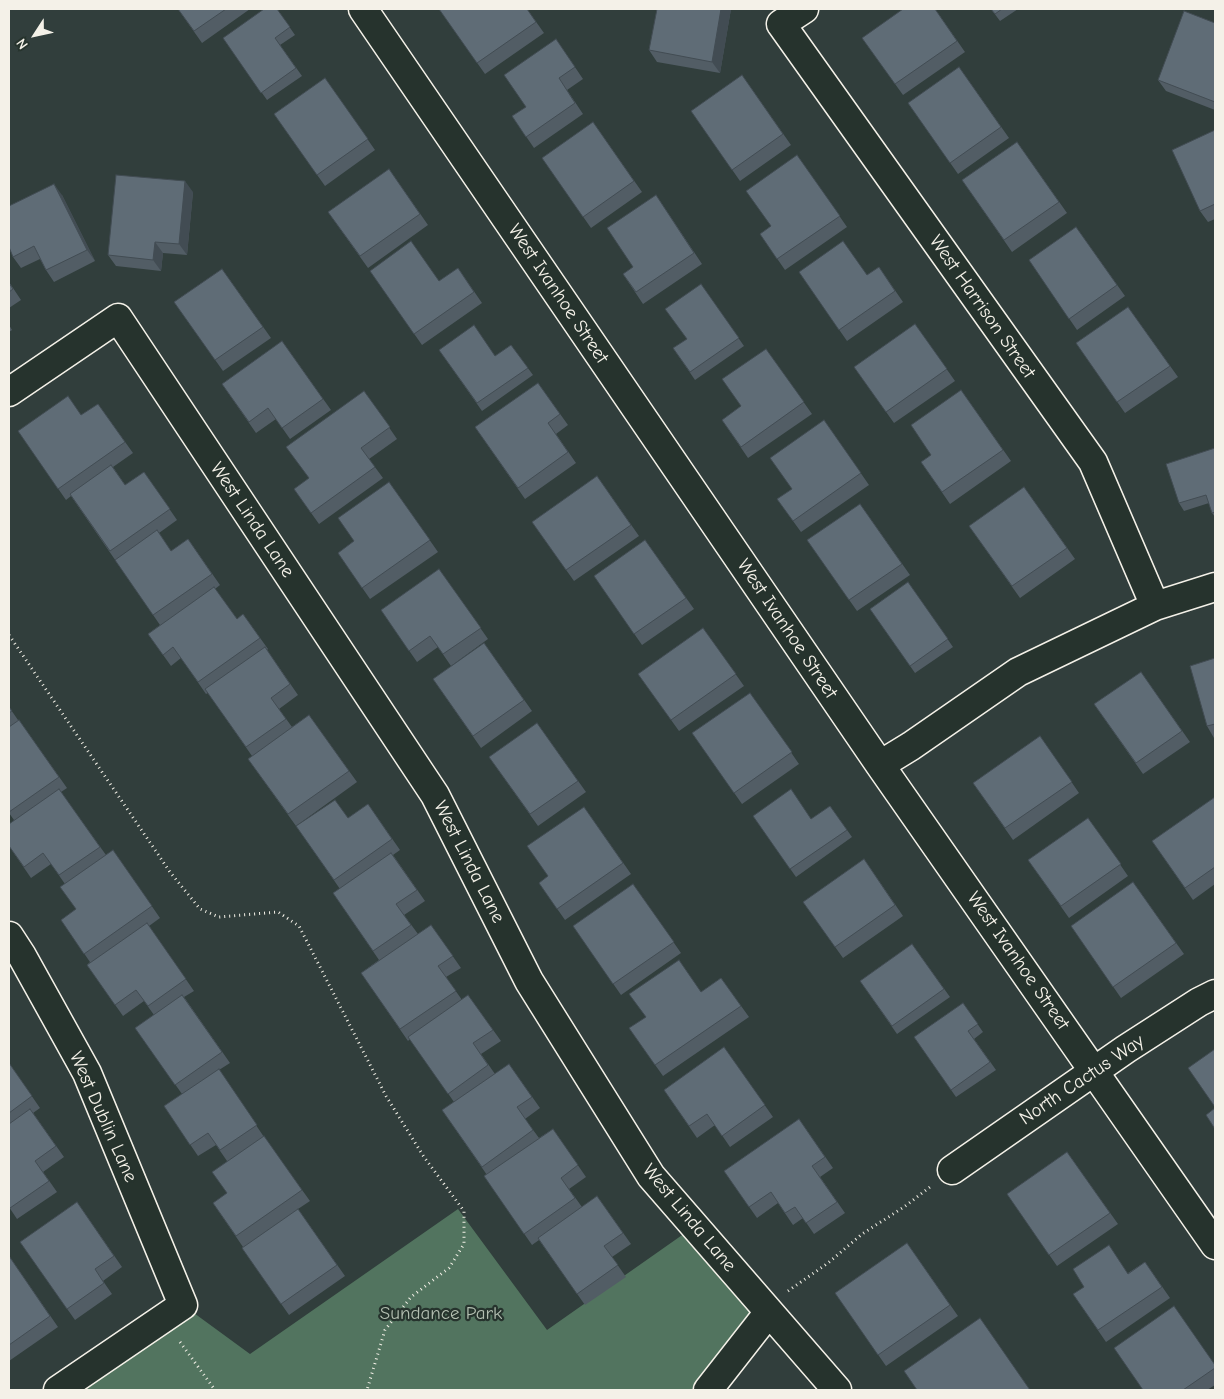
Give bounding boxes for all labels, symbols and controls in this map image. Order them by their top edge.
north arrow [10,10,60,60]
text: N [13,35,32,53]
street label: West Ivanhoe Street [503,220,613,368]
street label: West Harrison Street [924,231,1040,383]
street label: West Linda Lane [205,458,299,582]
street label: West Ivanhoe Street [732,555,842,703]
street label: West Linda Lane [428,797,510,927]
street label: West Ivanhoe Street [962,888,1074,1034]
street label: North Cactus Way [1015,1030,1149,1130]
street label: West Dublin Lane [64,1048,142,1186]
street label: West Linda Lane [637,1159,741,1277]
park label: Sundance Park [380,1303,502,1325]

